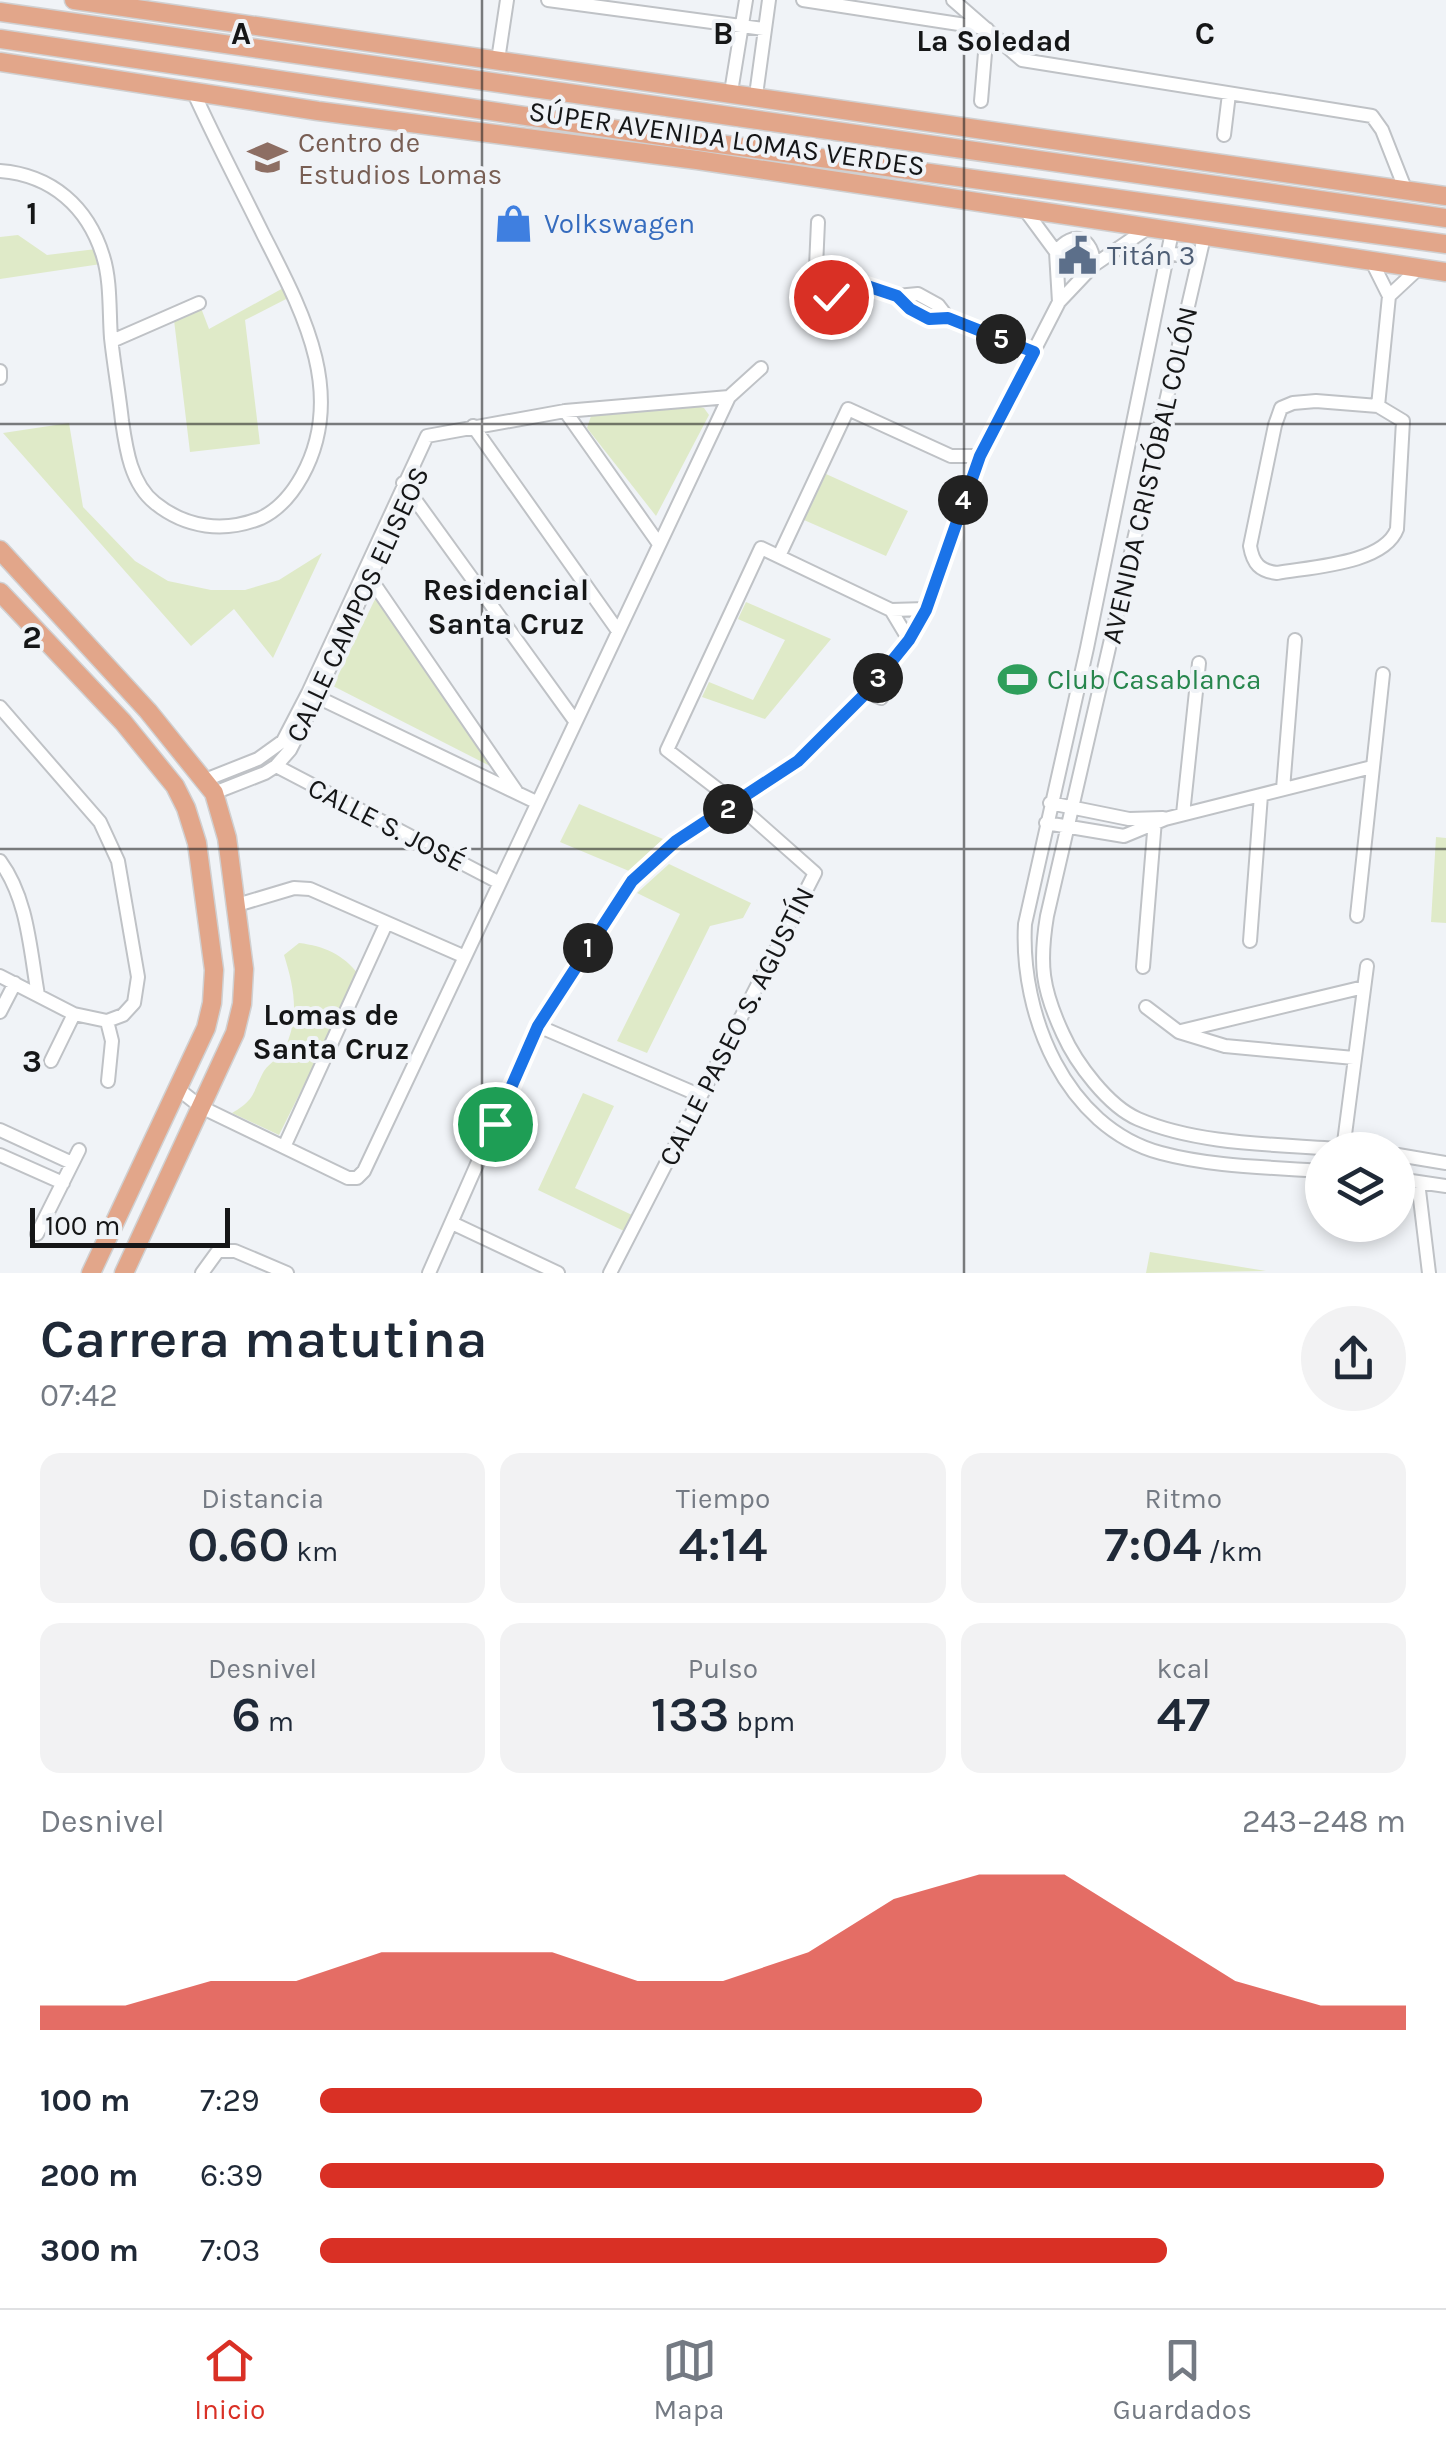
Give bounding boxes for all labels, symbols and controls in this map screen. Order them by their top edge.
text: A [231,15,251,52]
text: B [713,15,733,52]
text: C [1195,15,1215,52]
district label: La Soledad [916,23,1072,59]
street label: SÚPER AVENIDA LOMAS VERDES [527,93,927,183]
place label: Centro de Estudios Lomas [298,126,502,191]
school or university icon: Centro de Estudios Lomas [247,137,289,179]
text: 1 [26,195,38,232]
shop icon: Volkswagen [493,202,535,244]
place label: Volkswagen [544,207,695,240]
public building icon: Titán 3 [1056,234,1098,276]
place label: Titán 3 [1107,239,1195,272]
pin [789,255,874,340]
icon: check [804,270,859,325]
street label: AVENIDA CRISTÓBAL COLÓN [1095,303,1204,647]
pin: 5 [976,314,1026,364]
text: 5 [993,322,1009,355]
street label: CALLE CAMPOS ELISEOS [279,461,436,747]
pin: 4 [938,475,988,525]
text: 4 [955,483,971,516]
district label: Residencial Santa Cruz [423,572,589,642]
text: 2 [22,619,42,656]
pin: 3 [853,653,903,703]
sports icon: Club Casablanca [996,658,1038,700]
text: 3 [869,661,887,694]
place label: Club Casablanca [1047,663,1262,696]
street label: CALLE S. JOSÉ [302,770,472,878]
pin: 2 [703,784,753,834]
text: 2 [720,792,736,825]
street label: CALLE PASEO S. AGUSTÍN [651,881,821,1171]
pin: 1 [563,923,613,973]
text: 1 [583,931,593,964]
district label: Lomas de Santa Cruz [253,997,409,1067]
text: 3 [22,1043,42,1080]
pin [453,1082,538,1167]
icon: arrive [468,1097,523,1152]
map controls [1305,1132,1415,1242]
button: layers [1305,1132,1415,1242]
scale bar [30,1203,230,1248]
text: 100 m [45,1209,120,1242]
button: share [1301,1306,1406,1411]
text: Carrera matutina [40,1307,488,1371]
text: 07:42 [40,1377,118,1414]
text: Distancia [201,1482,324,1515]
text: Tiempo [676,1482,770,1515]
text: Ritmo [1145,1482,1222,1515]
text: 0.60 [187,1515,290,1574]
text: 4:14 [679,1515,767,1574]
text: 7:04 [1104,1515,1202,1574]
text: km [290,1535,338,1568]
text: /km [1202,1535,1263,1568]
text: Desnivel [208,1652,317,1685]
text: Pulso [688,1652,758,1685]
text: kcal [1157,1652,1210,1685]
text: 6 [231,1685,261,1744]
text: 133 [651,1685,730,1744]
text: 47 [1156,1685,1210,1744]
text: m [261,1705,294,1738]
text: bpm [730,1705,795,1738]
text: Desnivel [40,1803,165,1840]
text: 243–248 m [1242,1803,1406,1840]
text: 100 m [40,2082,130,2119]
text: 7:29 [200,2082,260,2119]
text: 200 m [40,2157,138,2194]
text: 6:39 [200,2157,263,2194]
text: 300 m [40,2232,139,2269]
text: 7:03 [200,2232,260,2269]
tab: Inicio [194,2333,265,2426]
tab: Mapa [654,2333,724,2426]
tab: Guardados [1113,2333,1252,2426]

